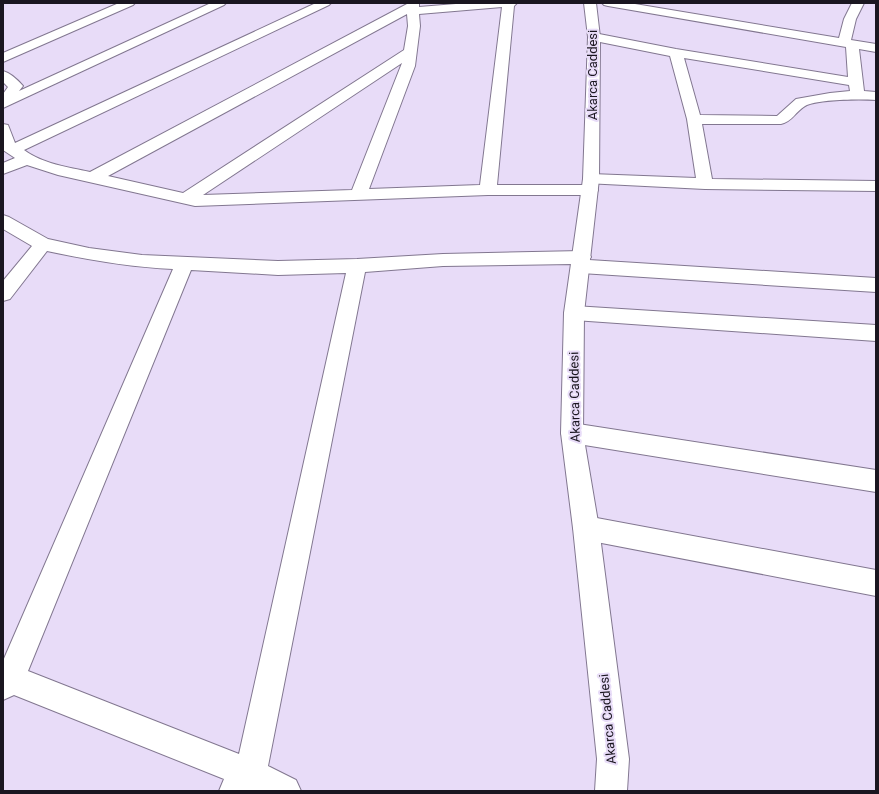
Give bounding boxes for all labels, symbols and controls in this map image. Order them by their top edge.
street label: Akarca Caddesi [585,30,600,120]
street label: Akarca Caddesi [566,352,583,442]
street label: Akarca Caddesi [596,673,619,765]

